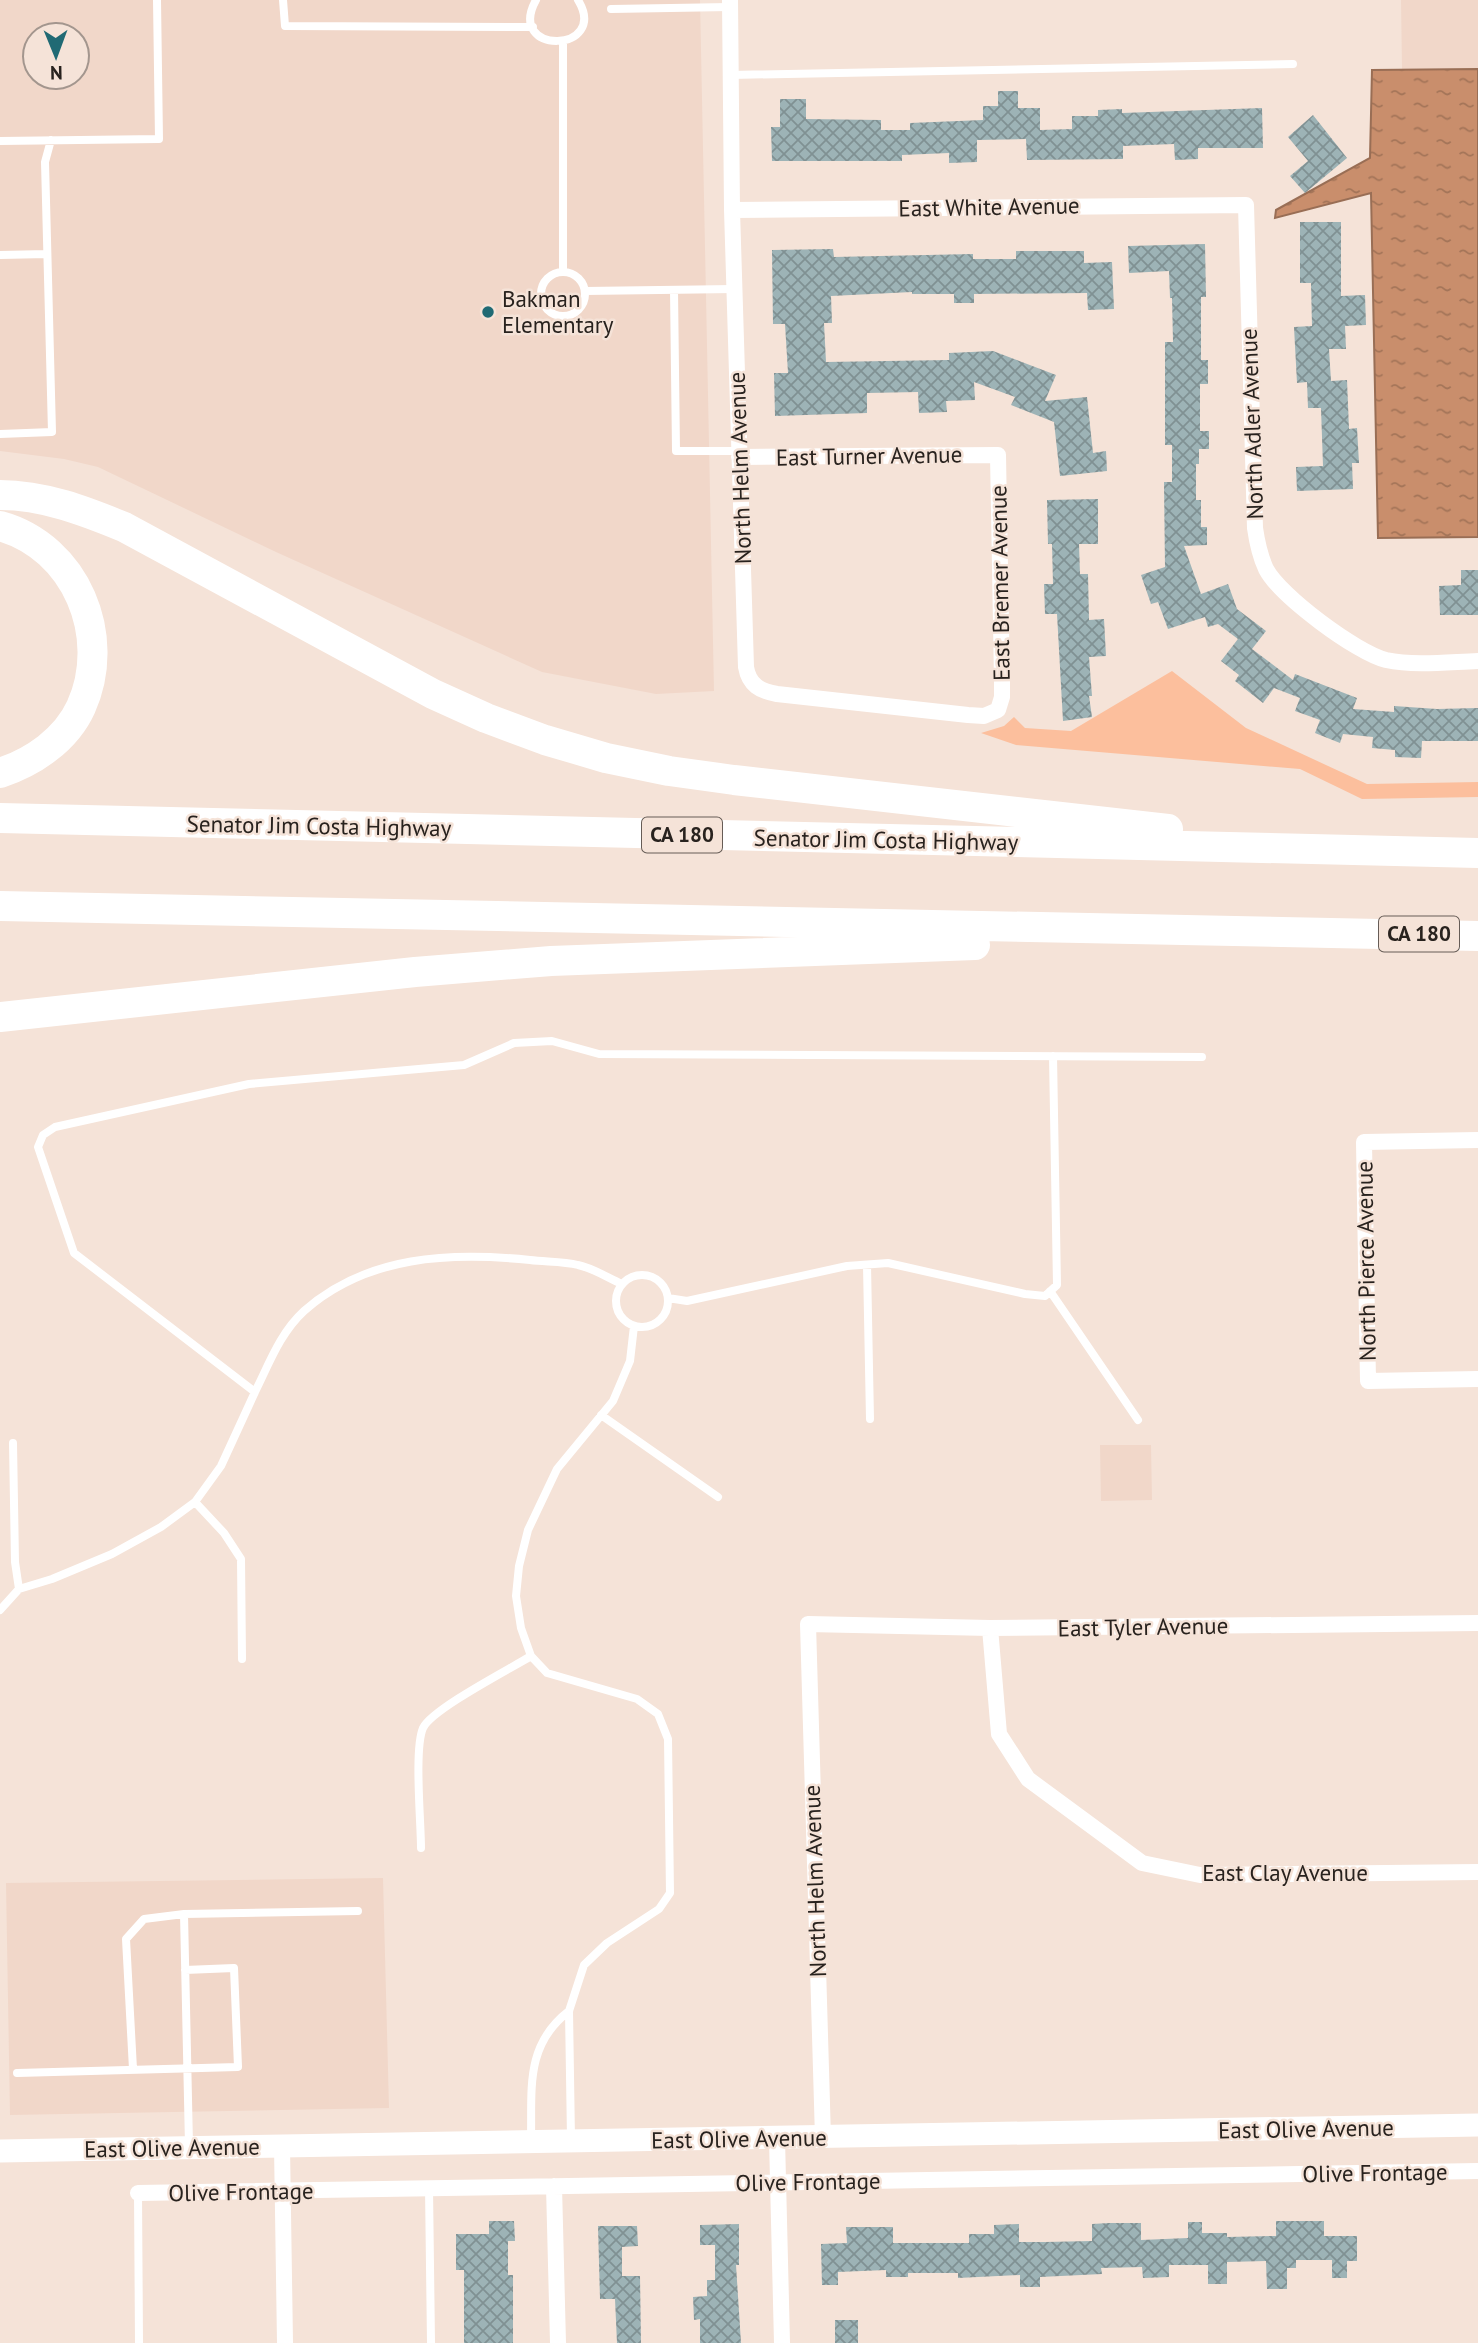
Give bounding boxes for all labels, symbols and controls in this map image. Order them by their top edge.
north arrow [21,21,91,91]
text: N [50,61,63,85]
street label: East White Avenue [898,190,1080,223]
place label: Bakman Elementary [502,284,614,339]
marker: Bakman Elementary [480,304,496,320]
street label: North Adler Avenue [1234,328,1269,520]
street label: North Helm Avenue [722,371,757,565]
street label: East Turner Avenue [775,439,962,472]
street label: East Bremer Avenue [983,485,1016,681]
street label: Senator Jim Costa Highway [186,809,452,842]
road number: CA 180 [642,818,722,852]
street label: Senator Jim Costa Highway [753,823,1019,856]
road number: CA 180 [1379,916,1459,951]
street label: North Pierce Avenue [1349,1161,1382,1361]
street label: East Tyler Avenue [1057,1611,1229,1642]
street label: North Helm Avenue [797,1784,832,1978]
street label: East Clay Avenue [1202,1858,1368,1887]
street label: East Olive Avenue [1218,2112,1394,2145]
street label: East Olive Avenue [651,2122,827,2155]
street label: East Olive Avenue [84,2131,260,2164]
street label: Olive Frontage [1302,2157,1448,2188]
street label: Olive Frontage [735,2166,881,2197]
street label: Olive Frontage [168,2176,314,2207]

